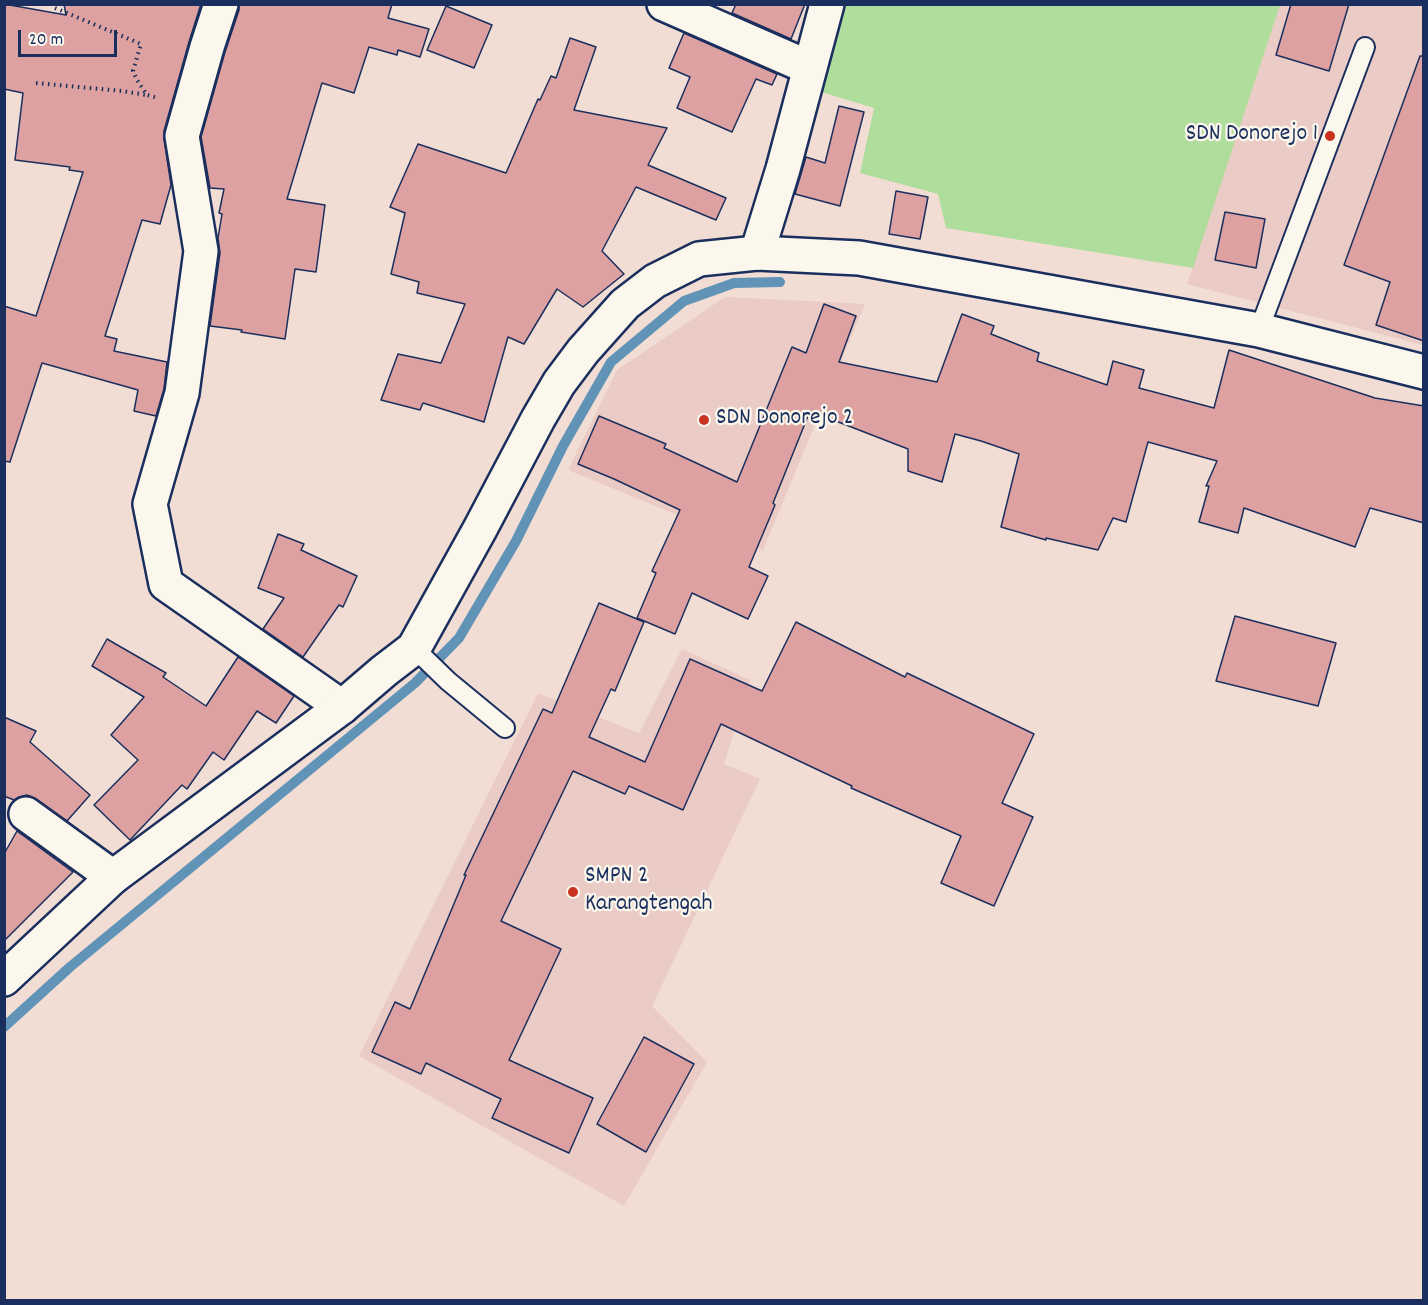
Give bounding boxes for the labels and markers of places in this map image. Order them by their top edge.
place label: SDN Donorejo 1 [1186,122,1318,150]
marker: SDN Donorejo 1 [1323,129,1337,143]
place label: SDN Donorejo 2 [716,406,854,434]
marker: SDN Donorejo 2 [697,413,711,427]
place label: SMPN 2 Karangtengah [585,864,712,920]
marker: SMPN 2 Karangtengah [566,885,580,899]

